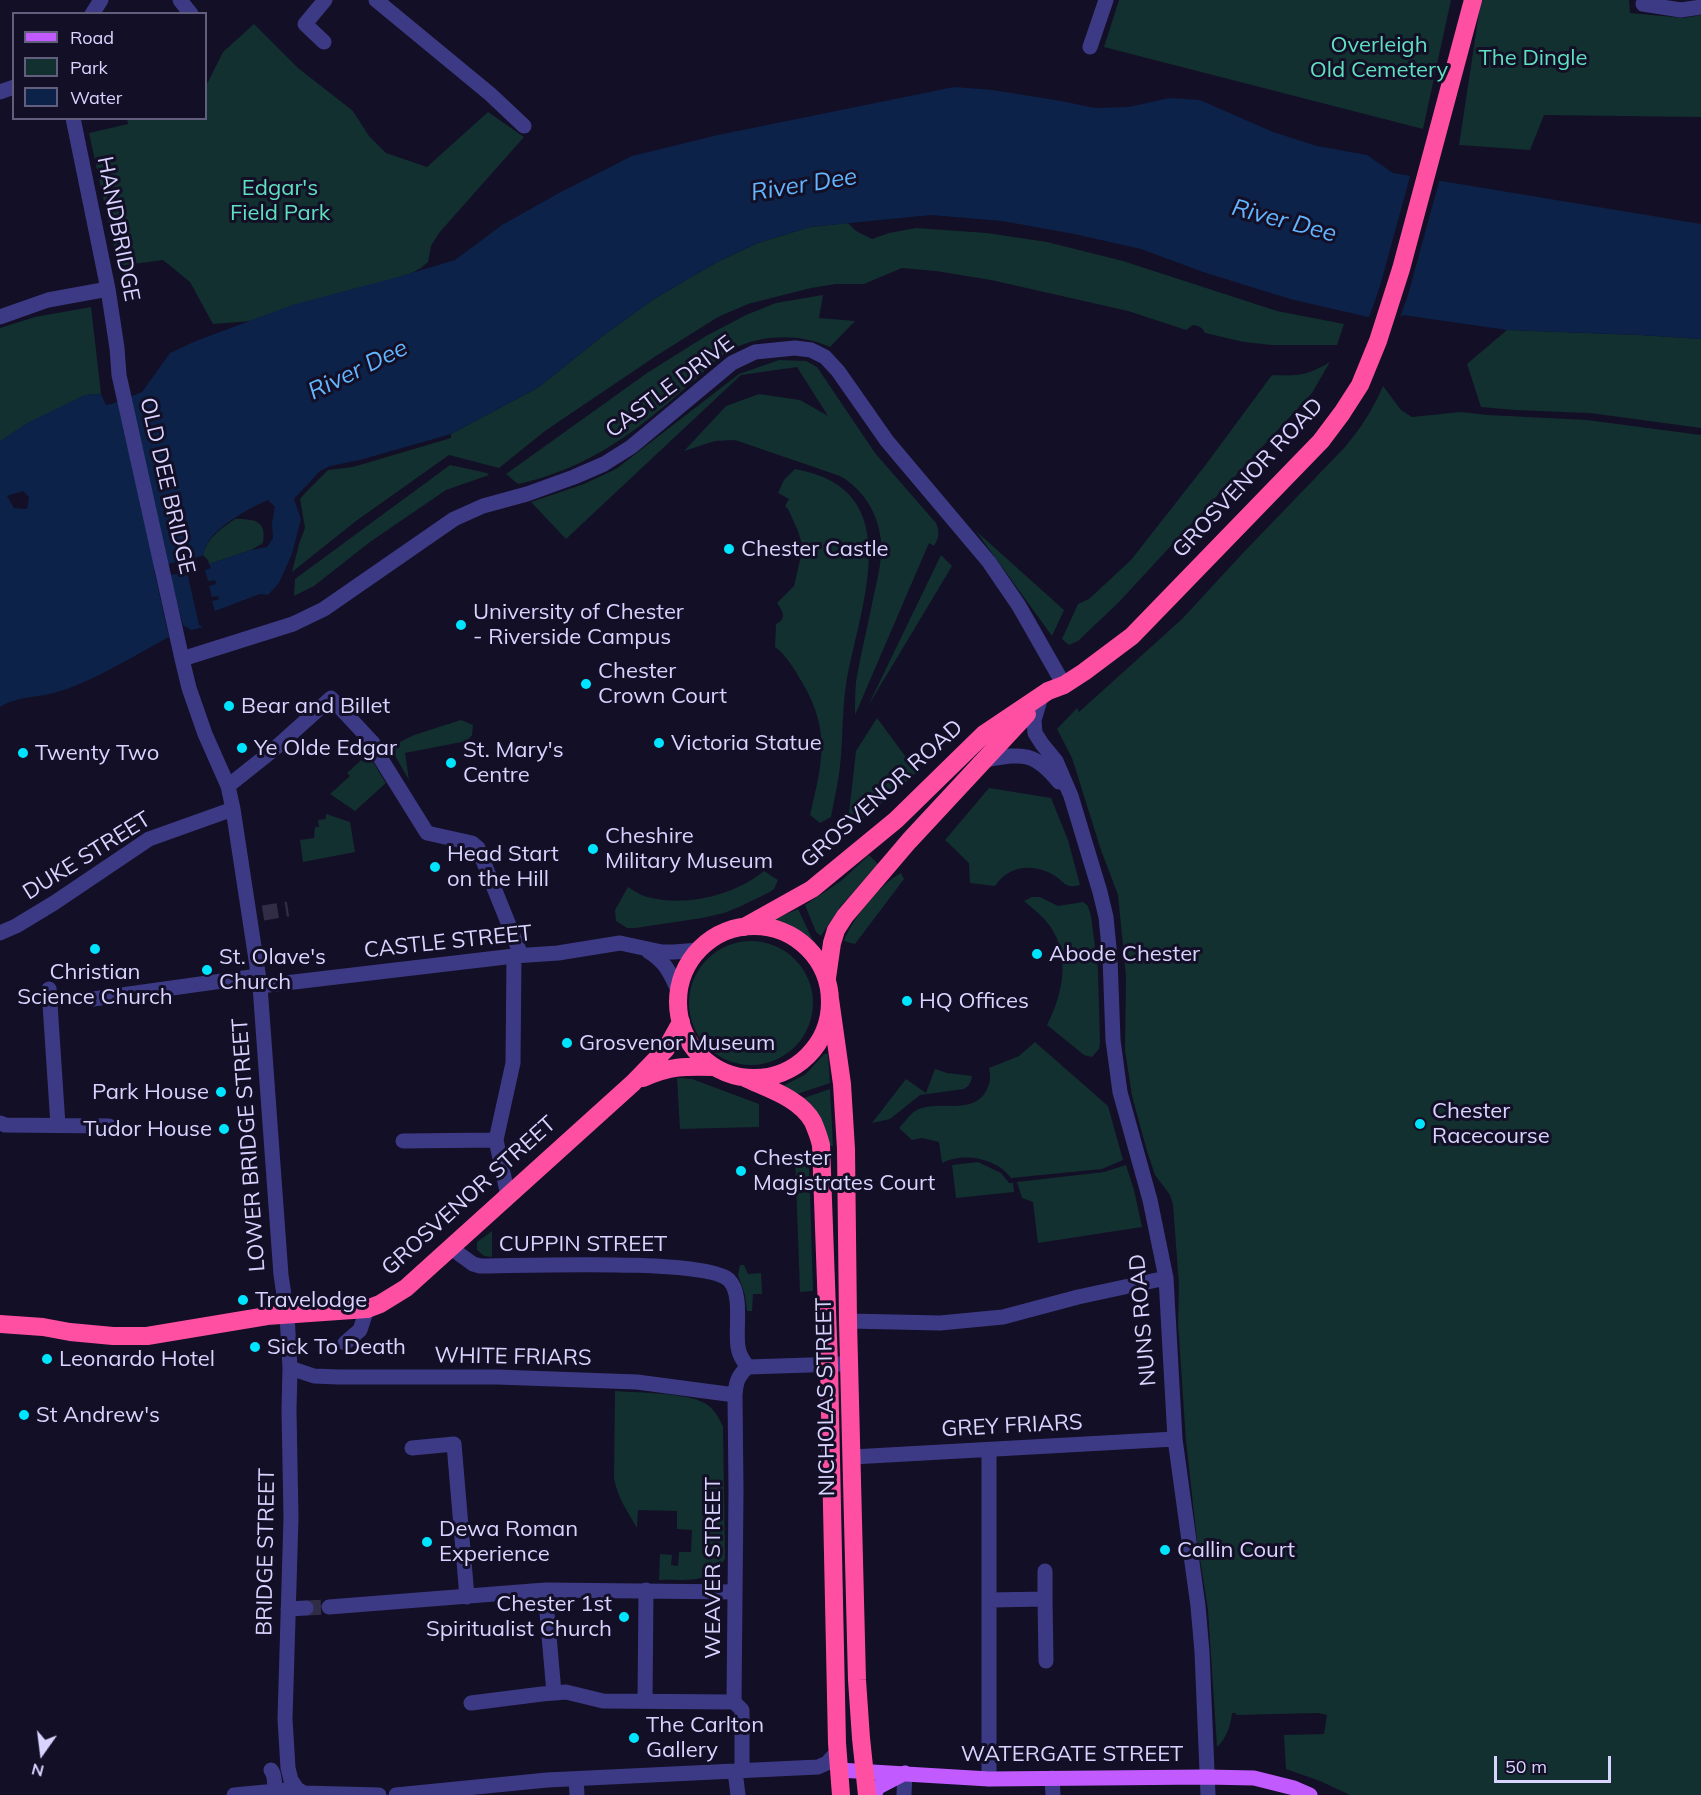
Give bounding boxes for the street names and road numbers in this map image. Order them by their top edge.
street label: HANDBRIDGE [91,154,145,304]
street label: CASTLE DRIVE [601,330,739,444]
street label: GROSVENOR ROAD [1167,393,1329,563]
street label: OLD DEE BRIDGE [134,395,200,577]
street label: GROSVENOR ROAD [796,714,968,874]
street label: DUKE STREET [18,806,156,906]
street label: CASTLE STREET [363,920,533,964]
street label: LOWER BRIDGE STREET [227,1017,271,1273]
street label: GROSVENOR STREET [377,1111,561,1281]
street label: CUPPIN STREET [499,1231,667,1257]
street label: NUNS ROAD [1124,1253,1162,1387]
street label: NICHOLAS STREET [811,1297,841,1497]
street label: WHITE FRIARS [434,1342,592,1372]
street label: GREY FRIARS [941,1409,1083,1443]
street label: BRIDGE STREET [251,1468,281,1636]
street label: WEAVER STREET [700,1477,726,1659]
street label: WATERGATE STREET [961,1741,1183,1767]

